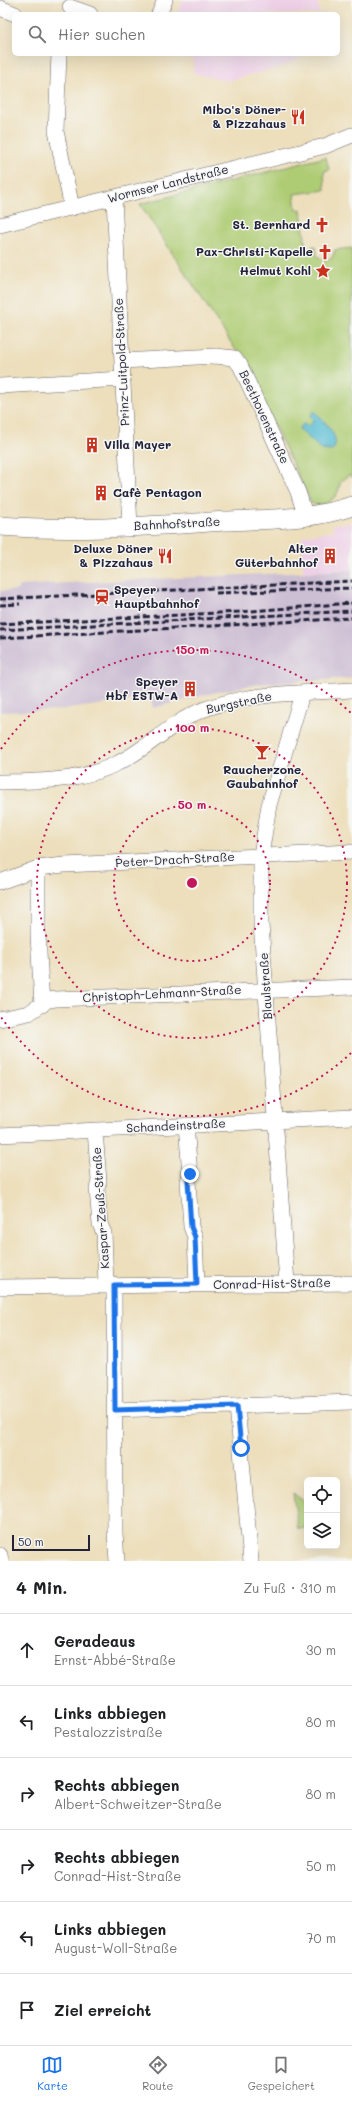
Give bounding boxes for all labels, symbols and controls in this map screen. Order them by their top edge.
search box [12,12,340,56]
icon: search [26,23,48,45]
text: Hier suchen [58,24,145,44]
place label: Mibo's Döner- & Pizzahaus [203,101,286,131]
restaurant icon: Mibo's Döner- & Pizzahaus [289,108,307,126]
street label: Wormser Landstraße [106,160,230,206]
place label: St. Bernhard [233,216,310,232]
church icon: St. Bernhard [313,216,331,234]
place label: Pax-Christi-Kapelle [196,243,313,259]
church icon: Pax-Christi-Kapelle [316,243,334,261]
place label: Helmut Kohl [240,262,311,278]
place icon: Helmut Kohl [314,262,332,280]
street label: Prinz-Luitpold-Straße [110,298,132,426]
street label: Beethovenstraße [236,367,294,466]
building icon: Villa Mayer [83,436,101,454]
place label: Villa Mayer [104,436,171,452]
building icon: Cafè Pentagon [92,484,110,502]
place label: Cafè Pentagon [113,484,202,500]
street label: Bahnhofstraße [133,513,221,533]
place label: Deluxe Döner & Pizzahaus [73,540,153,570]
place label: Alter Güterbahnhof [235,540,319,570]
restaurant icon: Deluxe Döner & Pizzahaus [156,547,174,565]
building icon: Alter Güterbahnhof [321,547,339,565]
place label: Speyer Hauptbahnhof [114,581,200,611]
station icon: Speyer Hauptbahnhof [93,588,111,606]
text: 150 m [175,641,209,657]
place label: Speyer Hbf ESTW-A [105,673,178,703]
building icon: Speyer Hbf ESTW-A [181,680,199,698]
street label: Burgstraße [205,687,273,717]
text: 100 m [175,719,209,735]
bar icon: Raucherzone Gaubahnhof [253,743,271,761]
place label: Raucherzone Gaubahnhof [223,761,301,791]
text: 50 m [178,796,206,812]
street label: Peter-Drach-Straße [115,848,235,870]
centre of rings [185,876,199,890]
street label: Blaulstraße [255,952,275,1020]
street label: Christoph-Lehmann-Straße [82,981,242,1005]
street label: Schandeinstraße [126,1114,226,1136]
street label: Kaspar-Zeuß-Straße [88,1147,112,1269]
route end [181,1165,199,1183]
street label: Conrad-Hist-Straße [213,1274,331,1292]
route start [232,1439,250,1457]
map controls [304,1477,340,1549]
button: locate [304,1477,340,1513]
button: layers [304,1513,340,1549]
scale bar [12,1533,90,1552]
text: 50 m [18,1534,44,1549]
text: 4 Min. [16,1576,67,1598]
text: Zu Fuß · 310 m [243,1579,336,1596]
text: Geradeaus [54,1631,135,1651]
icon: ahead [16,1639,38,1661]
text: 30 m [306,1641,336,1658]
text: Ernst-Abbé-Straße [54,1651,176,1668]
text: Links abbiegen [54,1703,166,1723]
icon: left [16,1711,38,1733]
text: 80 m [306,1713,336,1730]
text: Pestalozzistraße [54,1723,163,1740]
text: Rechts abbiegen [54,1775,179,1795]
icon: right [16,1783,38,1805]
text: 80 m [306,1785,336,1802]
text: Albert-Schweitzer-Straße [54,1795,222,1812]
text: Rechts abbiegen [54,1847,179,1867]
icon: right [16,1855,38,1877]
text: 50 m [306,1857,336,1874]
text: Conrad-Hist-Straße [54,1867,181,1884]
text: Links abbiegen [54,1919,166,1939]
icon: left [16,1927,38,1949]
text: 70 m [306,1929,336,1946]
text: August-Woll-Straße [54,1939,177,1956]
icon: arrive [16,1999,38,2021]
text: Ziel erreicht [54,2000,151,2020]
tab: Karte [37,2054,68,2093]
tab: Route [142,2054,173,2093]
tab: Gespeichert [248,2054,315,2093]

